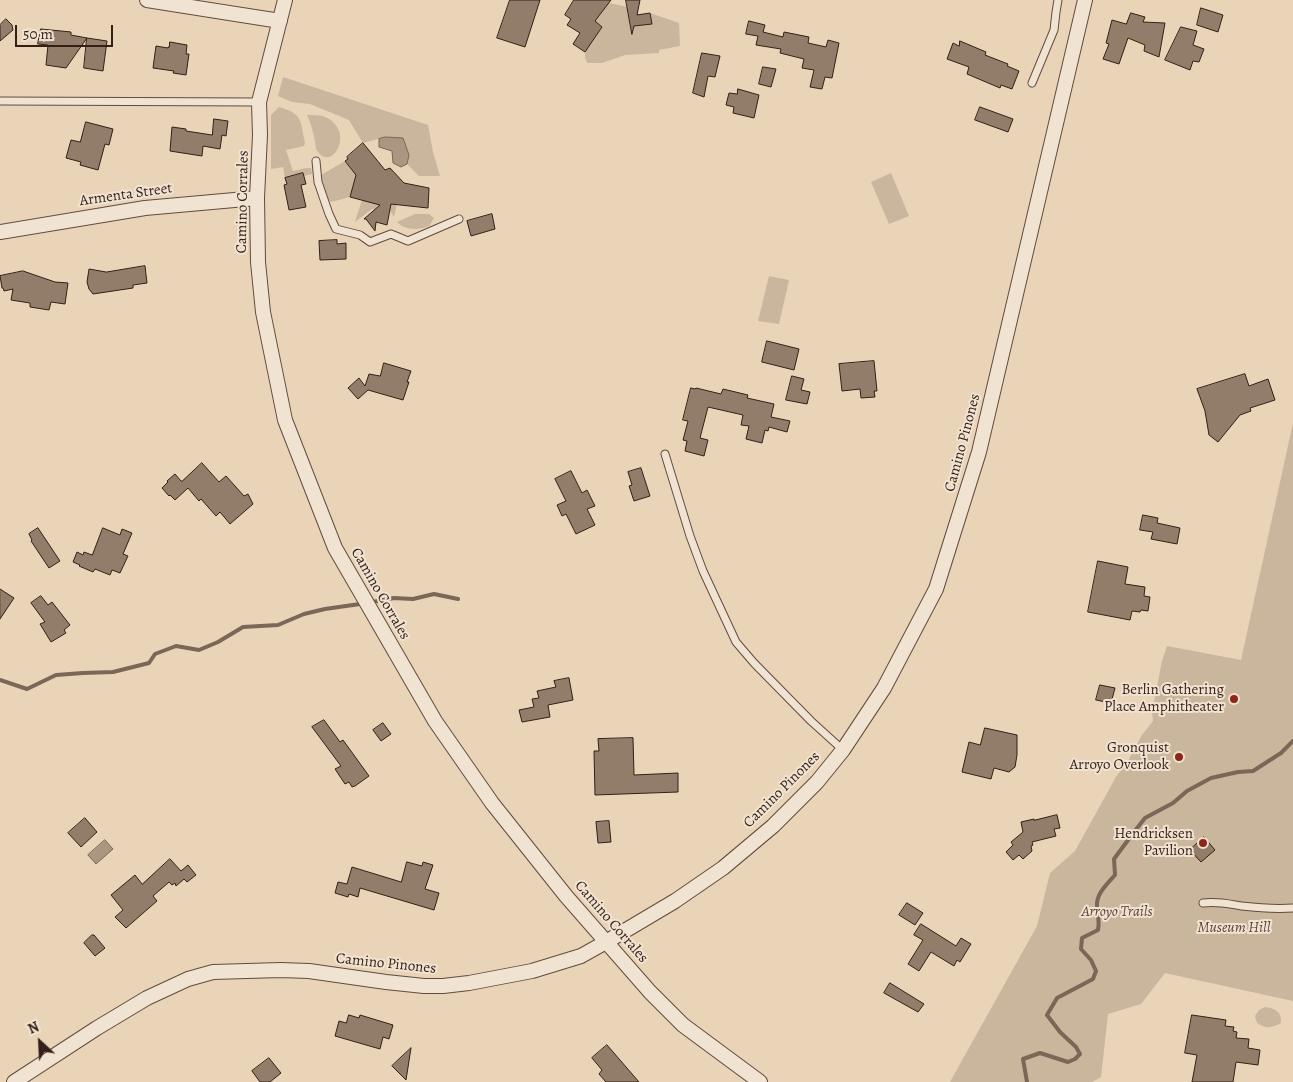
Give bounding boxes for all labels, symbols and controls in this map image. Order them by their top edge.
scale bar [18,15,115,47]
text: 50 m [23,24,53,44]
street label: Camino Corrales [233,150,253,254]
street label: Armenta Street [78,180,174,210]
street label: Camino Pinones [941,392,985,494]
street label: Camino Corrales [346,545,414,643]
place label: Berlin Gathering Place Amphitheater [1104,681,1224,716]
marker: Berlin Gathering Place Amphitheater [1228,693,1240,705]
place label: Gronquist Arroyo Overlook [1070,739,1169,774]
street label: Camino Pinones [740,748,824,832]
marker: Gronquist Arroyo Overlook [1173,751,1185,763]
place label: Hendricksen Pavilion [1114,825,1193,860]
marker: Hendricksen Pavilion [1197,837,1209,849]
street label: Camino Corrales [570,877,652,967]
park label: Arroyo Trails [1081,903,1153,921]
park label: Museum Hill [1198,919,1270,937]
street label: Camino Pinones [335,950,437,978]
north arrow [15,1017,65,1067]
text: N [25,1017,42,1039]

